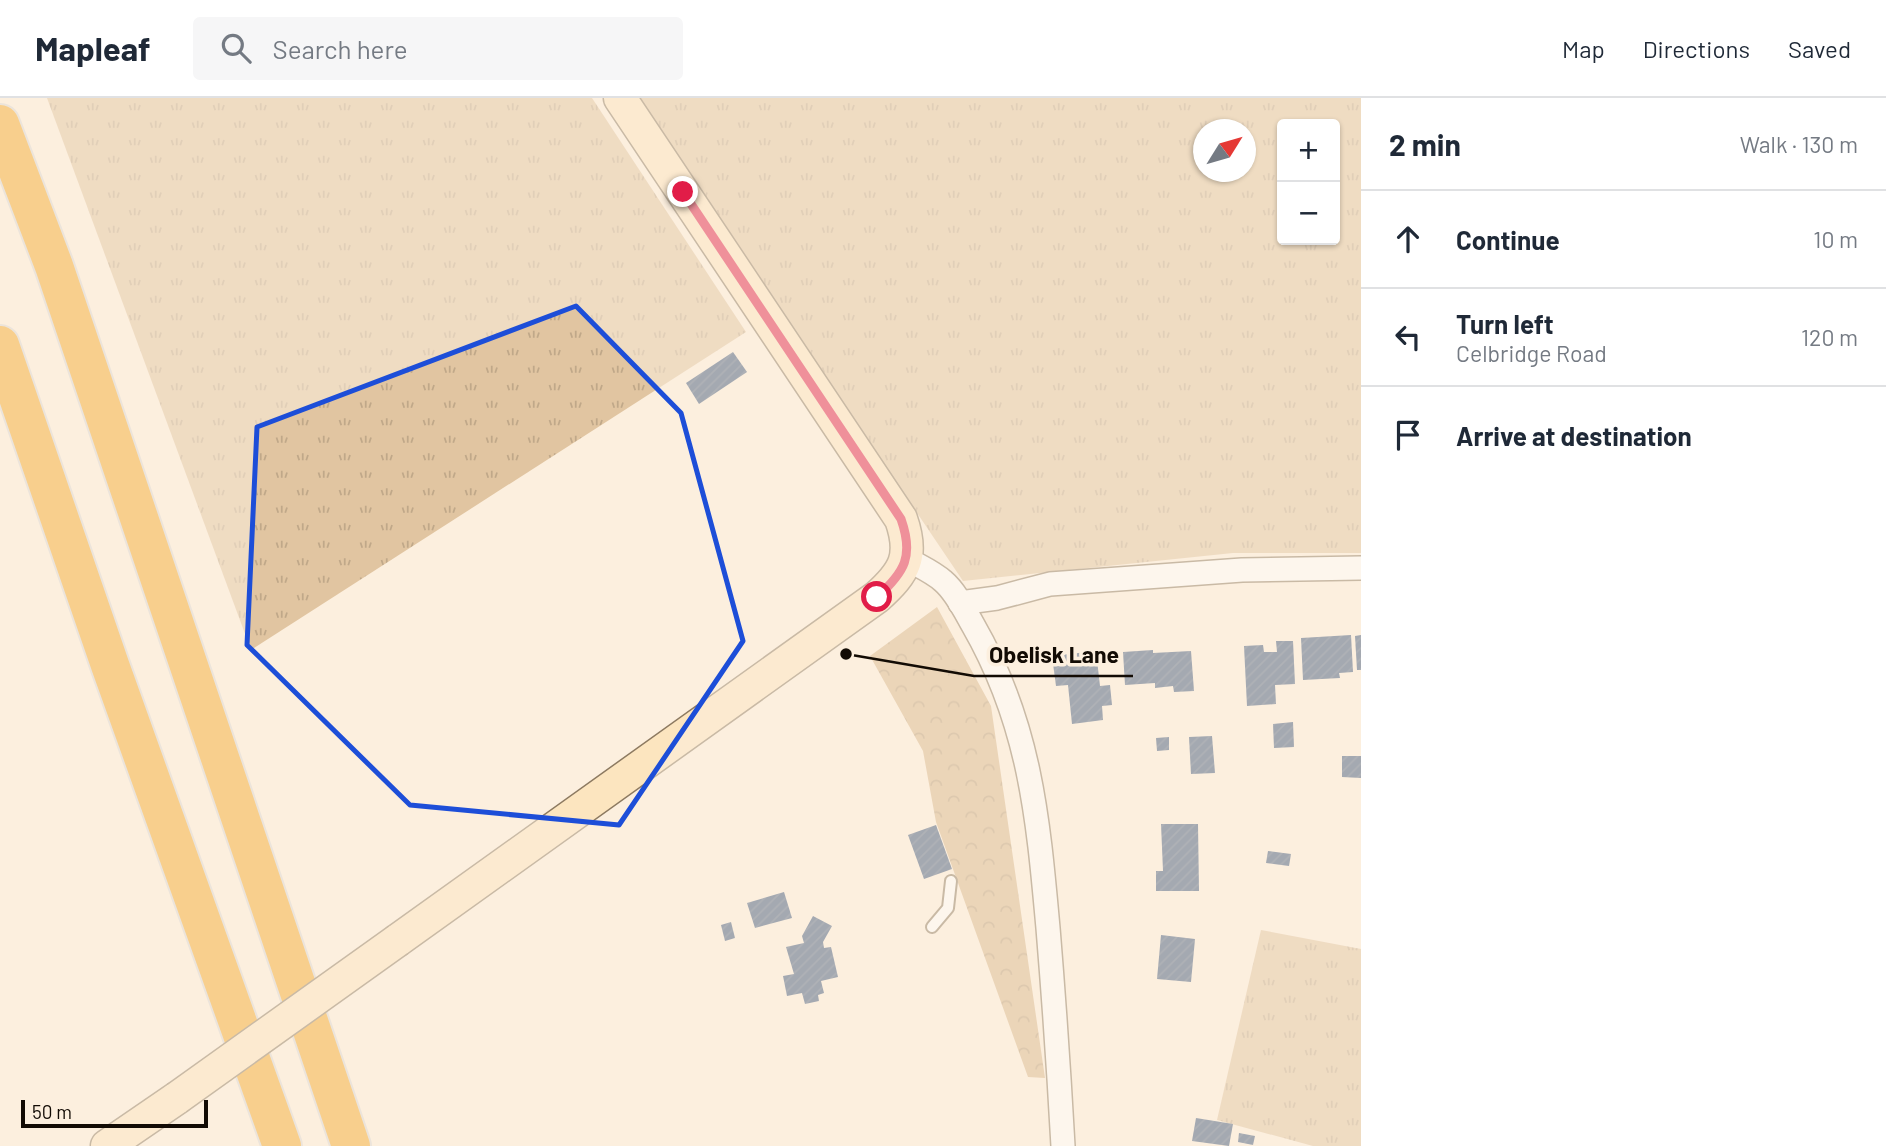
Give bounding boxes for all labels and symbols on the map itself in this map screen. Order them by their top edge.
north arrow [1193,119,1256,182]
route end [667,176,698,207]
route start [861,581,892,612]
callout: Obelisk Lane [974,632,1133,676]
text: Obelisk Lane [989,640,1119,668]
scale bar [21,1097,208,1129]

